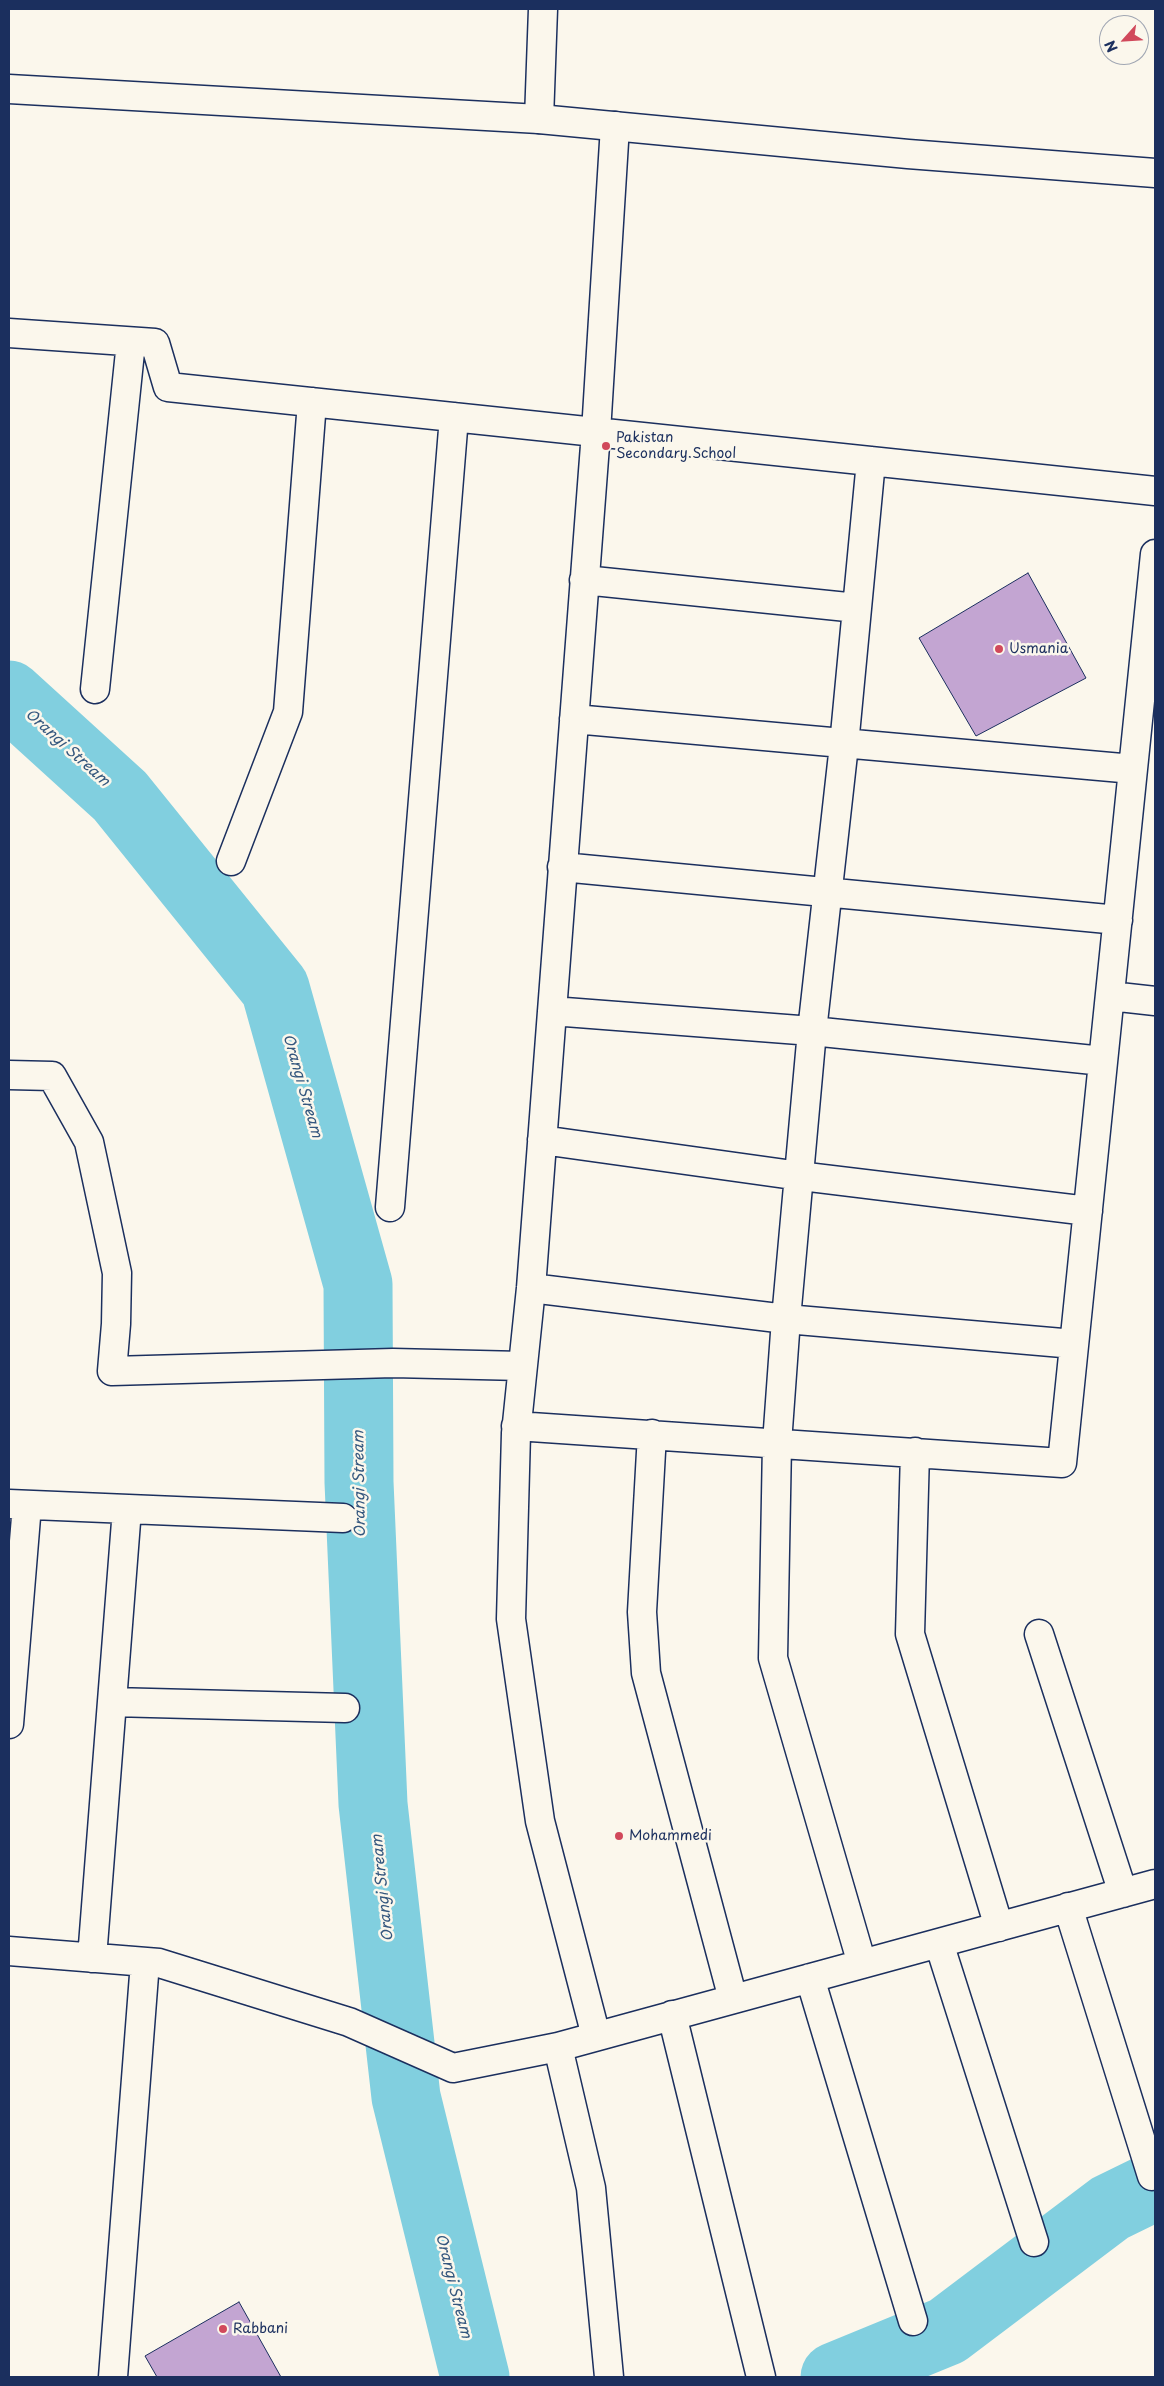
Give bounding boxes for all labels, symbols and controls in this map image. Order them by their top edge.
north arrow [1099,15,1149,65]
text: N [1099,37,1123,56]
place label: Pakistan Secondary School [616,430,736,462]
marker: Pakistan Secondary School [600,440,612,452]
place label: Usmania [1009,641,1068,657]
marker: Usmania [993,643,1005,655]
water label: Orangi Stream [21,705,113,791]
water label: Orangi Stream [279,1032,325,1140]
water label: Orangi Stream [350,1430,370,1538]
place label: Mohammedi [629,1828,712,1844]
marker: Mohammedi [613,1830,625,1842]
water label: Orangi Stream [368,1834,398,1942]
water label: Orangi Stream [431,2232,475,2340]
place label: Rabbani [233,2321,288,2337]
marker: Rabbani [217,2323,229,2335]

